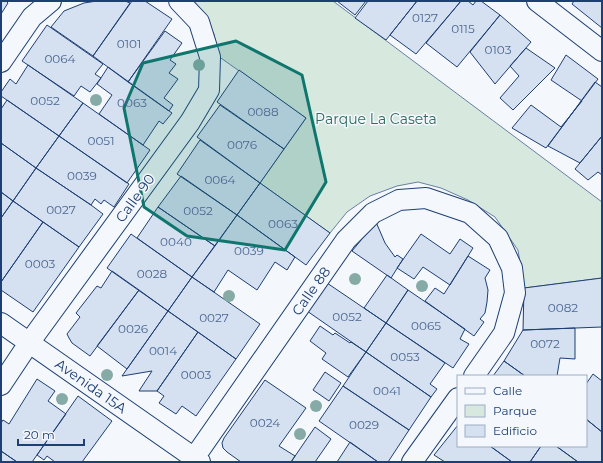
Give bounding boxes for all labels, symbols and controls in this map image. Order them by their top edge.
house number: 0127 [412,10,438,25]
house number: 0115 [451,21,475,36]
house number: 0101 [117,36,141,51]
house number: 0103 [485,42,512,57]
house number: 0064 [44,51,76,66]
house number: 0052 [30,93,60,108]
house number: 0063 [117,95,147,110]
house number: 0088 [247,104,279,119]
park label: Parque La Caseta [315,110,437,128]
house number: 0051 [87,133,115,148]
house number: 0076 [227,137,257,152]
house number: 0039 [67,168,97,183]
street label: Calle 90 [111,170,159,226]
house number: 0064 [204,172,236,187]
house number: 0027 [46,202,76,217]
house number: 0052 [183,203,213,218]
house number: 0063 [268,216,298,231]
house number: 0040 [160,234,192,249]
house number: 0039 [234,243,264,258]
house number: 0003 [25,256,55,271]
street label: Calle 88 [288,263,334,319]
house number: 0028 [137,266,168,281]
house number: 0082 [548,300,578,315]
house number: 0052 [332,309,362,324]
house number: 0027 [199,310,229,325]
house number: 0065 [411,318,441,333]
house number: 0026 [118,321,148,336]
house number: 0072 [530,336,560,351]
house number: 0014 [149,343,177,358]
house number: 0053 [390,349,420,364]
street label: Avenida 15A [52,355,131,418]
house number: 0003 [181,367,211,382]
legend [457,375,587,447]
house number: 0041 [373,383,401,398]
text: Calle [493,383,522,398]
text: Parque [493,403,537,418]
house number: 0024 [250,415,280,430]
house number: 0029 [349,417,379,432]
scale bar [18,421,84,447]
text: Edificio [493,423,537,438]
text: 20 m [24,427,55,442]

